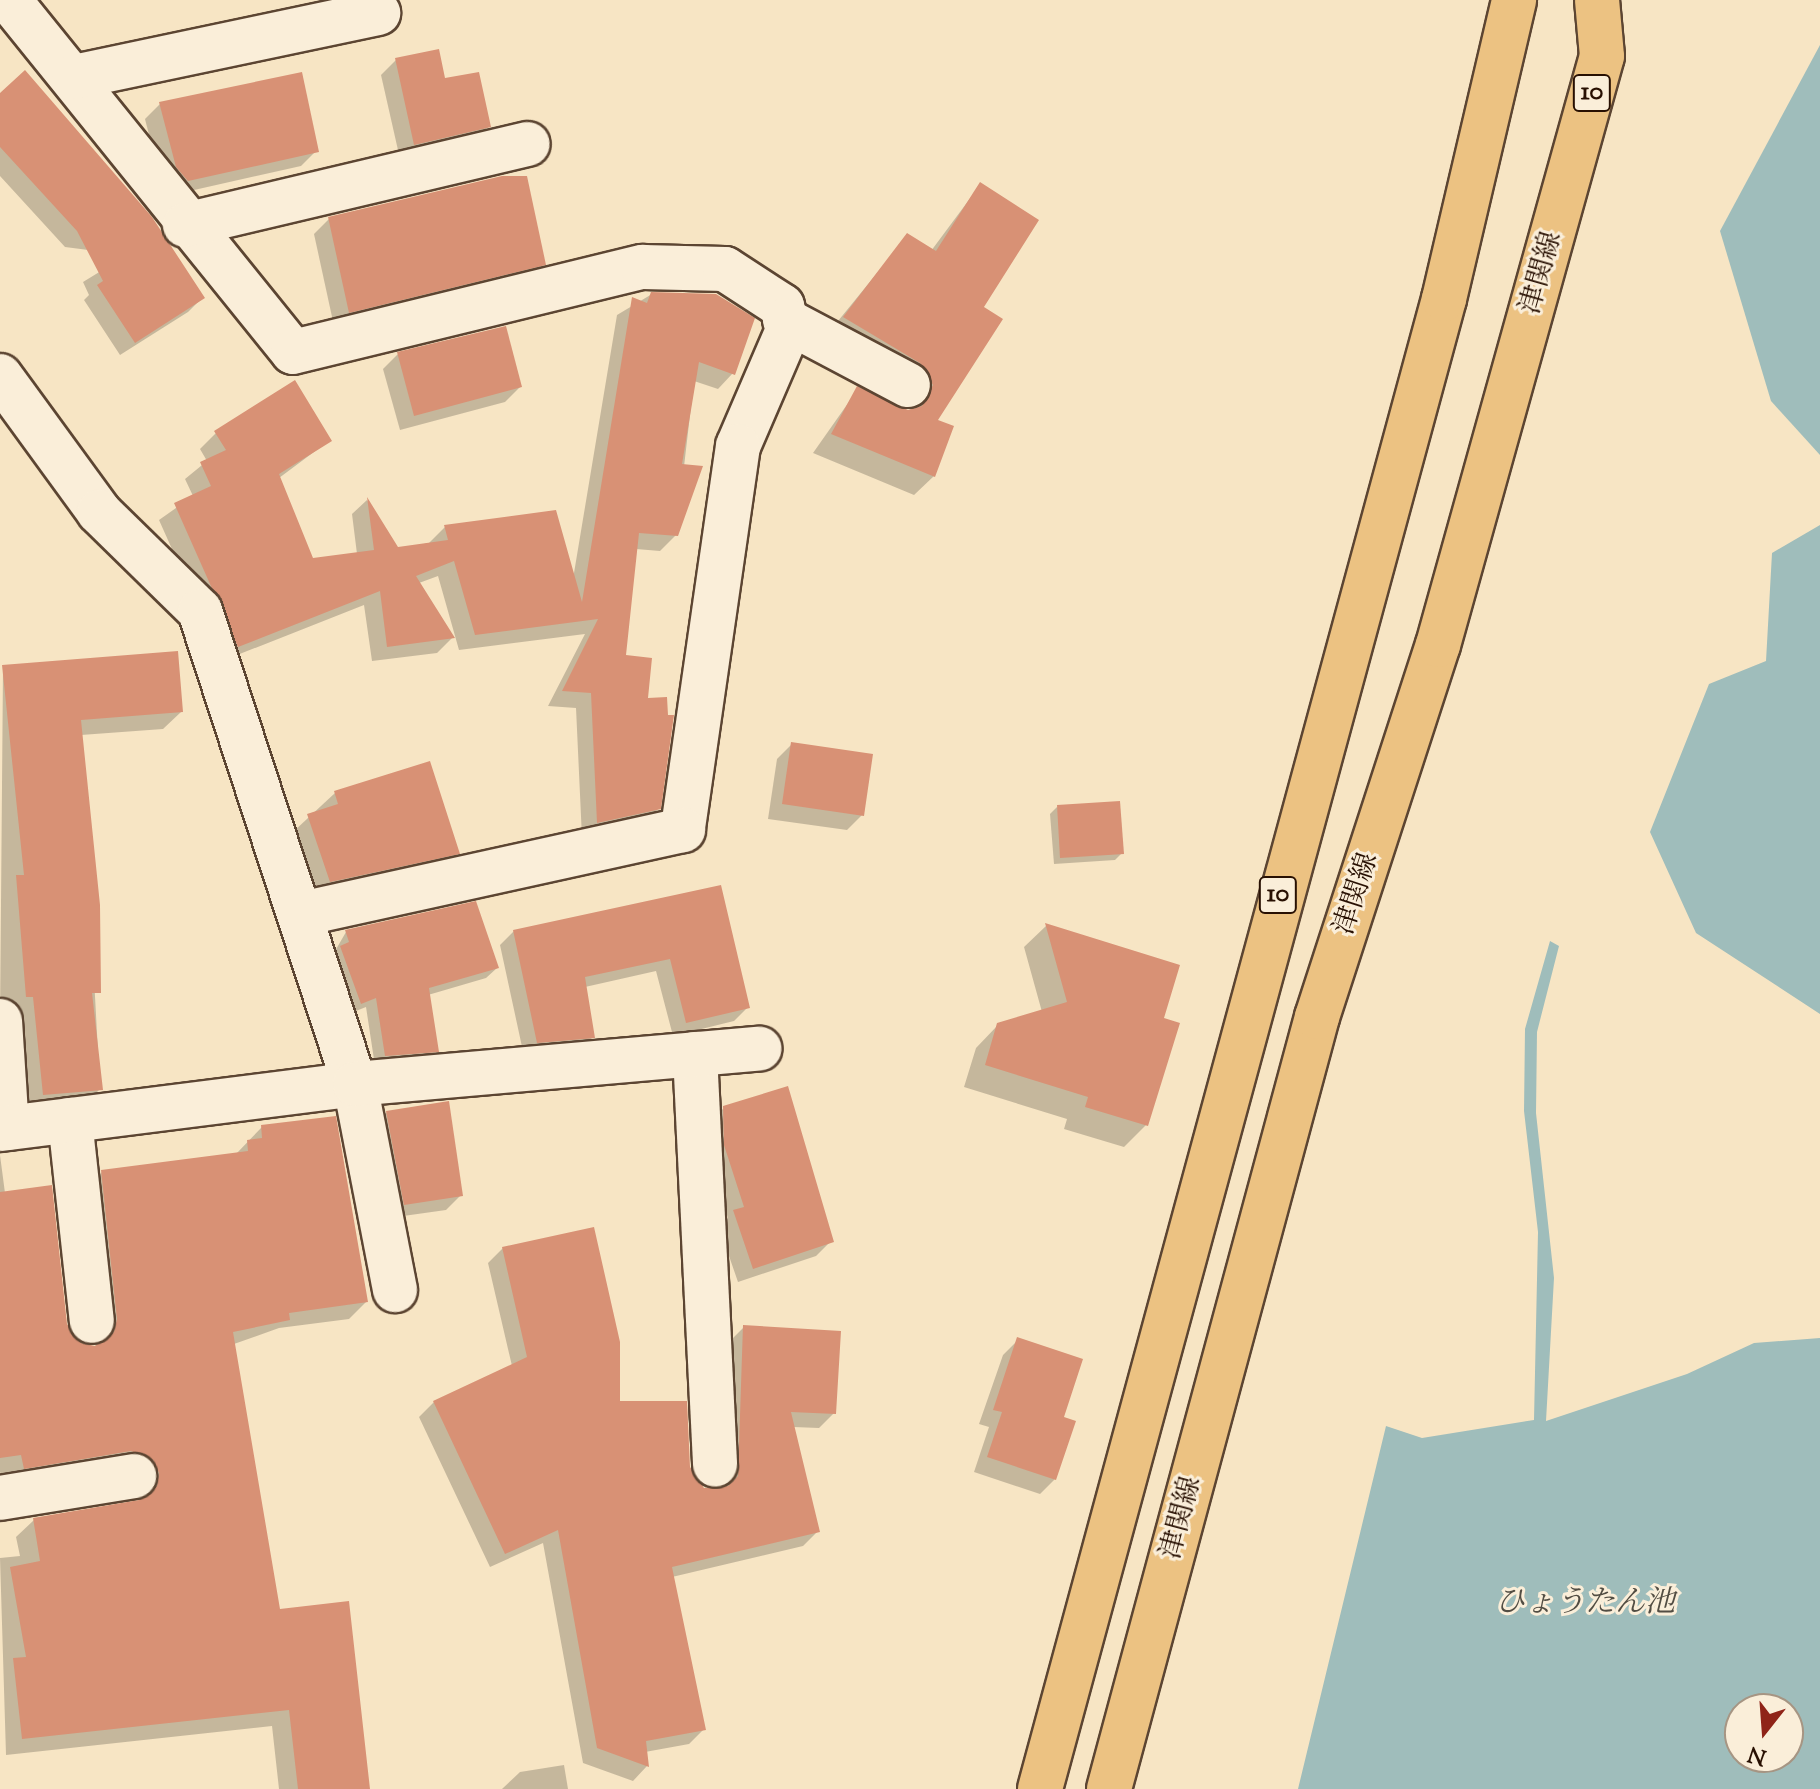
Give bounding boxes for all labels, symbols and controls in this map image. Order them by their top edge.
road number: 10 [1572,71,1612,115]
street label: 津関線 [1514,228,1570,318]
street label: 津関線 [1328,849,1386,939]
road number: 10 [1258,873,1298,917]
street label: 津関線 [1155,1473,1209,1563]
water label: ひょうたん池 [1495,1586,1675,1622]
north arrow [1724,1693,1804,1773]
text: N [1744,1736,1771,1772]

